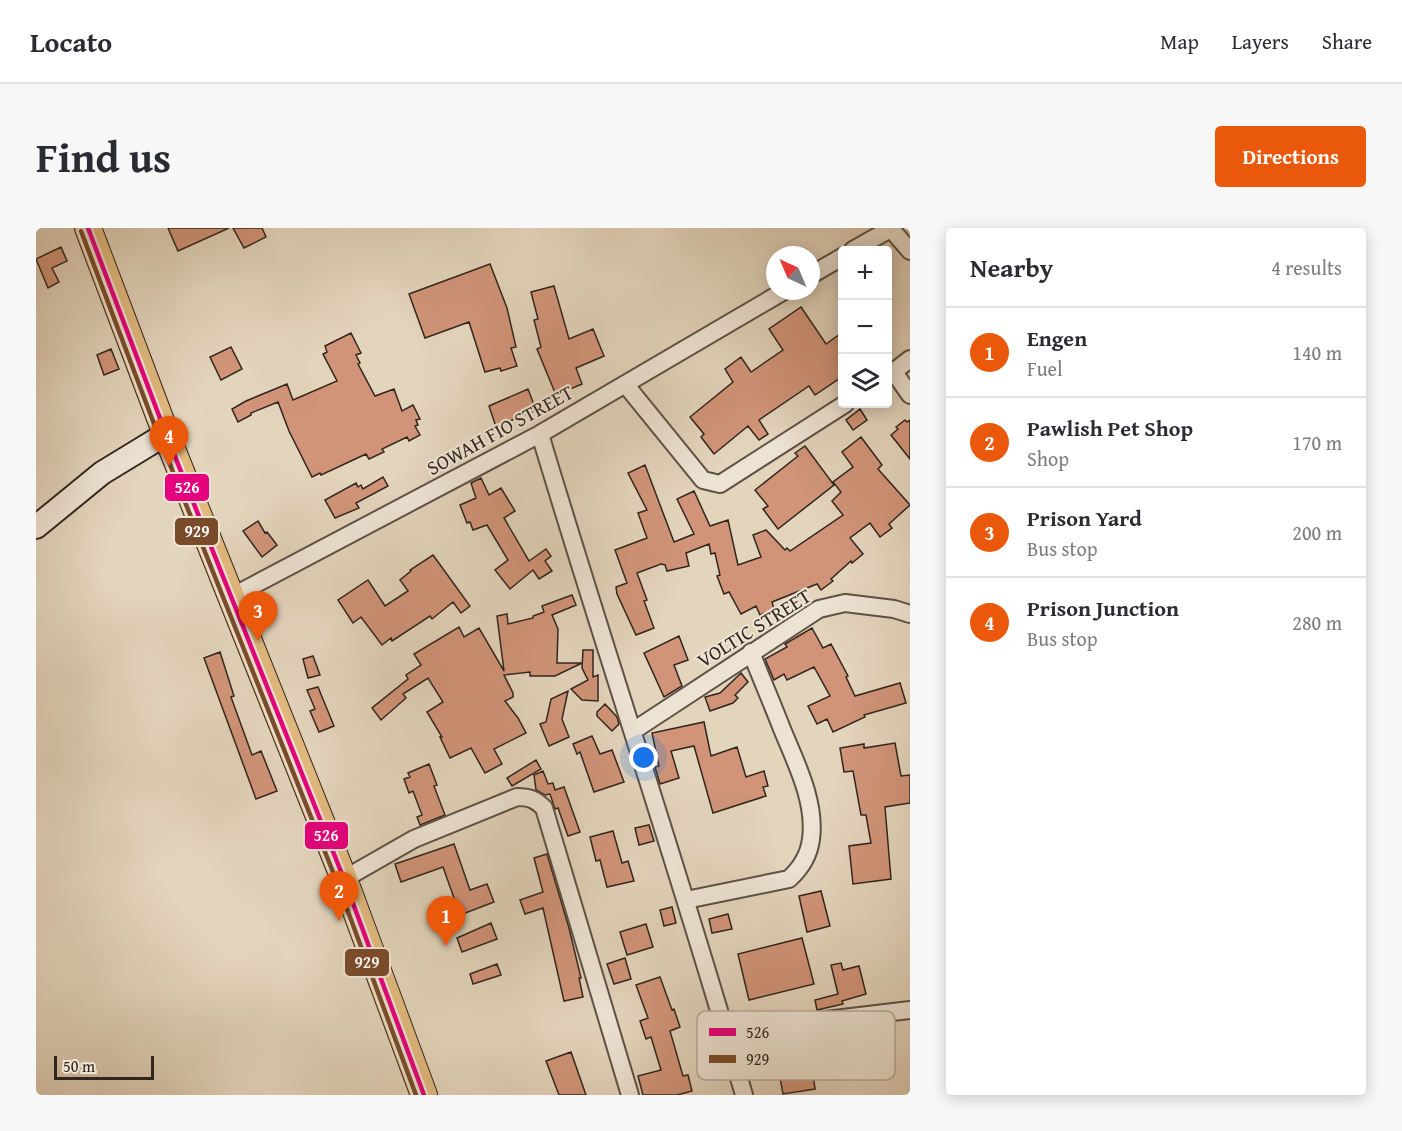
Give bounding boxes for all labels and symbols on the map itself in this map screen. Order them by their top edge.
north arrow [766,246,820,300]
street label: SOWAH FIO STREET [421,377,578,482]
pin: 4 [150,416,188,466]
line badge: 526 [164,473,210,502]
text: 526 [175,475,199,499]
line badge: 929 [174,517,219,546]
text: 929 [185,519,209,543]
street label: VOLTIC STREET [691,581,816,674]
pin: 3 [238,592,278,641]
your location [629,743,658,772]
line badge: 526 [304,821,349,850]
text: 526 [314,823,338,847]
pin: 2 [320,872,358,921]
pin: 1 [426,896,466,946]
line badge: 929 [344,948,390,977]
text: 929 [355,950,379,974]
legend [697,1011,895,1080]
text: 526 [746,1020,769,1044]
text: 929 [746,1047,769,1071]
scale bar [54,1053,154,1080]

